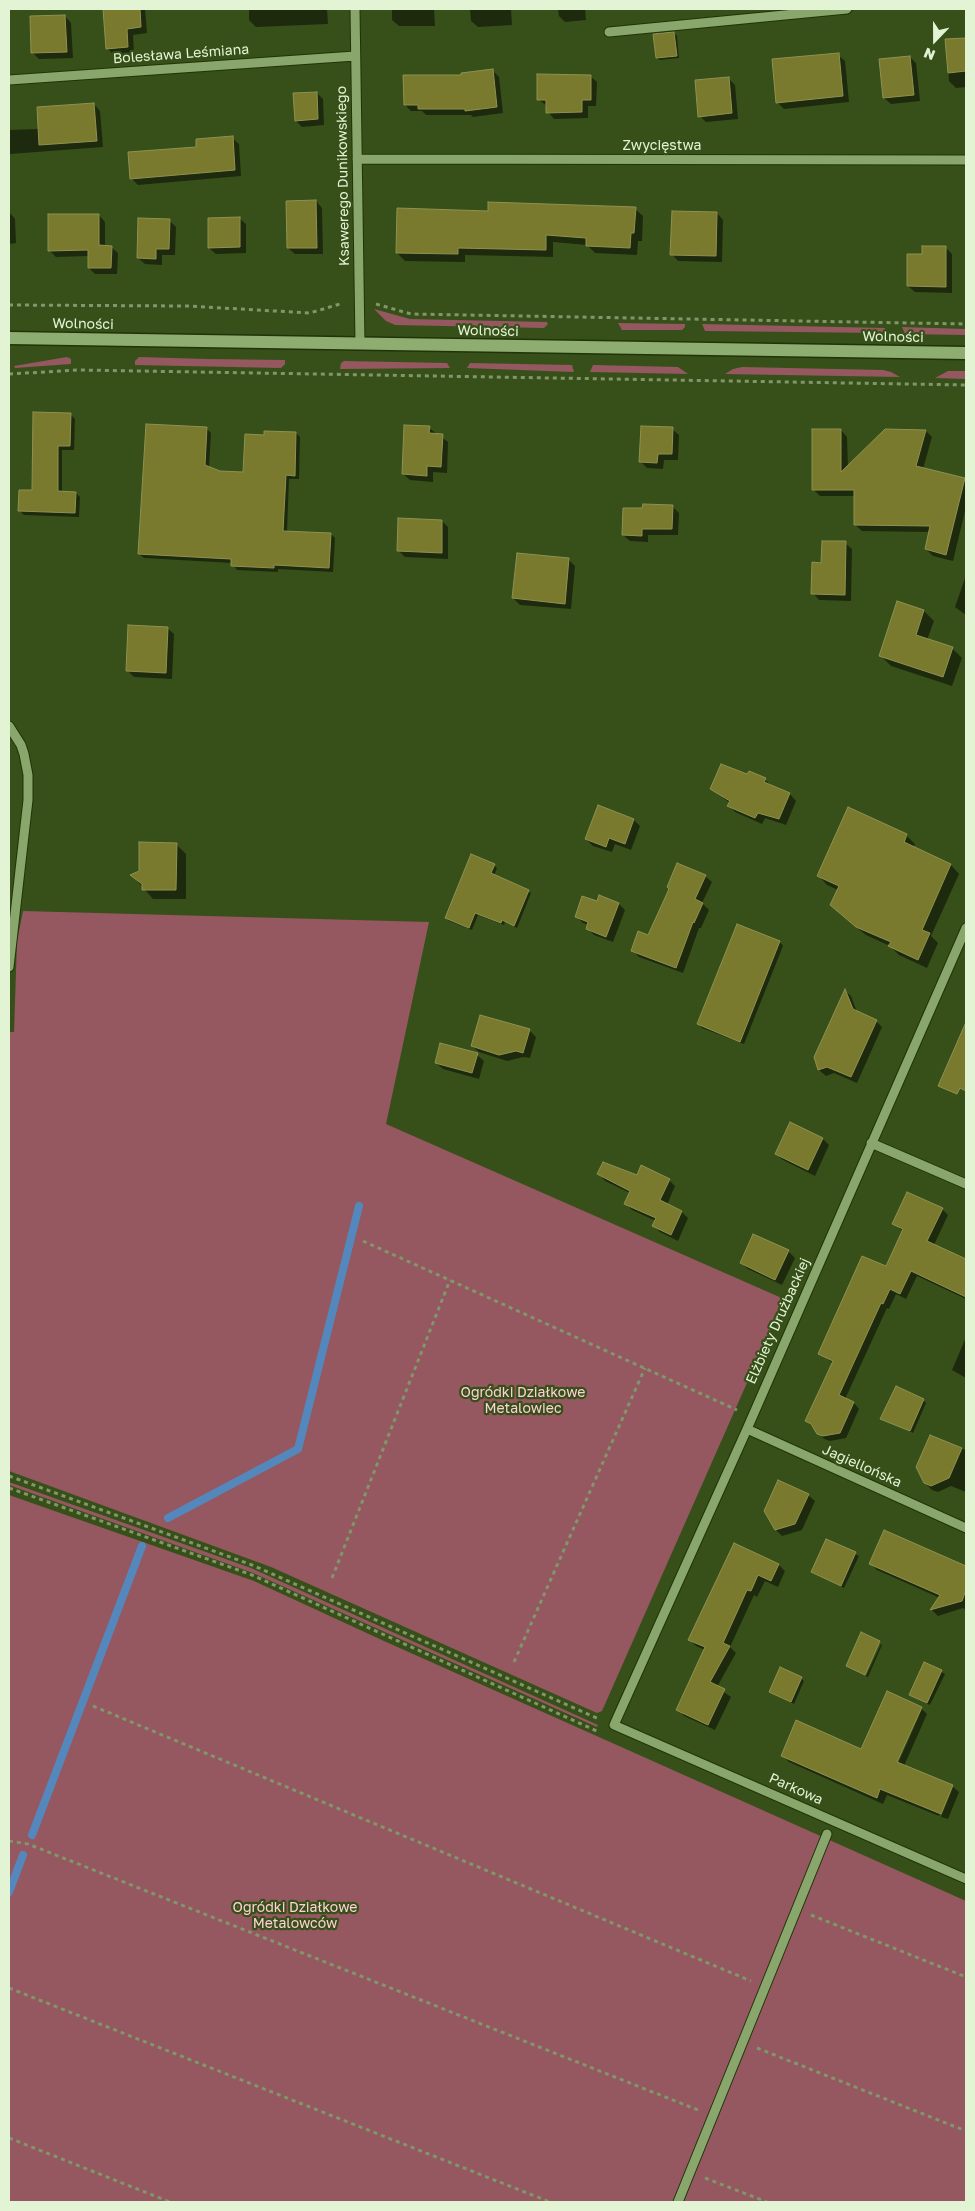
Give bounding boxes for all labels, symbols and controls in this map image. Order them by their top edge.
north arrow [910,15,960,65]
street label: Bolesława Leśmiana [112,41,250,67]
text: N [921,45,937,64]
street label: Ksawerego Dunikowskiego [333,86,353,266]
street label: Zwycięstwa [623,138,701,154]
street label: Wolności [52,315,114,333]
street label: Wolności [457,322,519,340]
street label: Wolności [862,328,924,346]
street label: Elżbiety Drużbackiej [743,1255,813,1387]
park label: Ogródki Działkowe Metalowiec [461,1385,585,1418]
street label: Jagiellońska [820,1441,904,1491]
street label: Parkowa [766,1770,826,1808]
park label: Ogródki Działkowe Metalowców [233,1900,357,1932]

